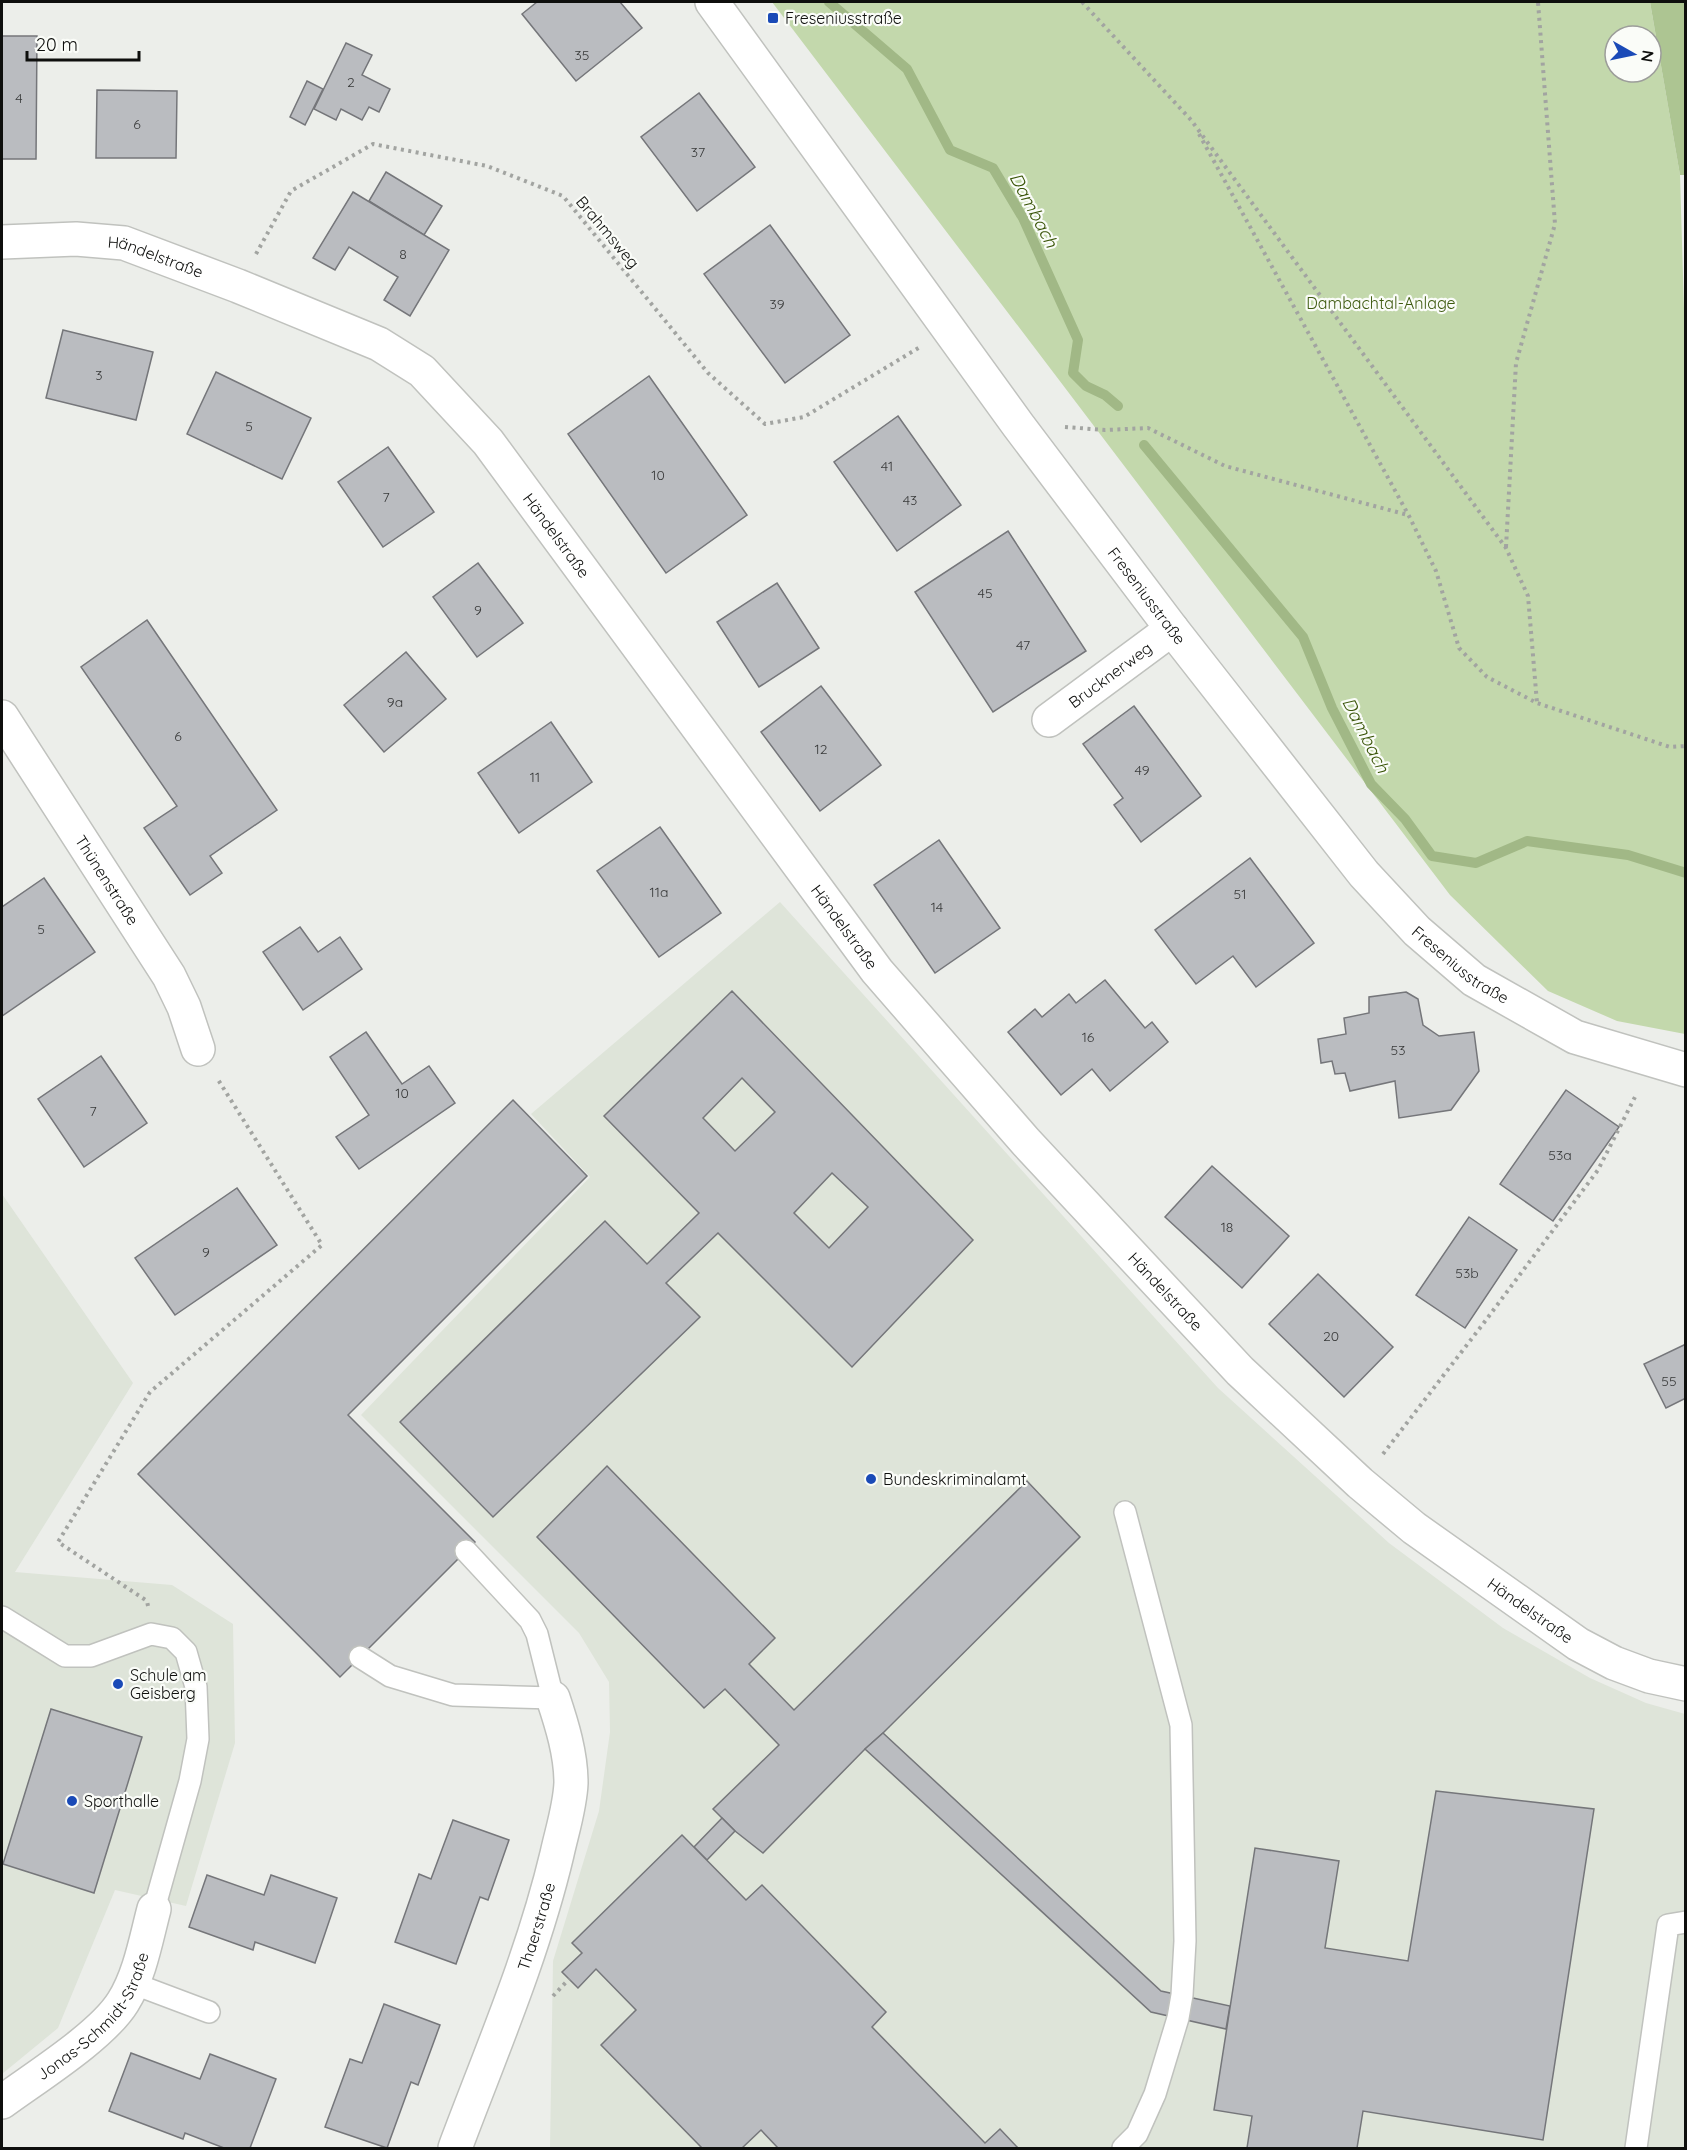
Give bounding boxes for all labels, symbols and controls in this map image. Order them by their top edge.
place label: Freseniusstraße [785,8,902,28]
marker: Freseniusstraße [766,11,780,25]
scale bar [27,24,140,62]
north arrow [1603,24,1663,84]
text: 20 m [36,33,78,56]
house number: 35 [575,46,589,64]
text: N [1637,49,1659,64]
house number: 2 [347,73,355,91]
house number: 4 [15,89,23,107]
house number: 6 [133,115,141,133]
house number: 37 [691,143,705,161]
water label: Dambach [1005,169,1064,252]
street label: Brahmsweg [572,192,644,272]
street label: Händelstraße [107,232,206,282]
house number: 8 [399,245,407,263]
park label: Dambachtal-Anlage [1306,293,1456,313]
house number: 39 [769,295,785,313]
house number: 3 [95,366,103,384]
house number: 5 [245,417,253,435]
house number: 41 [881,457,893,475]
house number: 10 [651,466,665,484]
house number: 7 [382,488,390,506]
street label: Händelstraße [519,489,594,582]
house number: 43 [903,491,917,509]
street label: Freseniusstraße [1104,543,1190,648]
house number: 45 [977,584,993,602]
house number: 9 [474,601,482,619]
house number: 47 [1016,636,1030,654]
street label: Brucknerweg [1064,637,1156,712]
house number: 9a [387,693,403,711]
water label: Dambach [1337,693,1395,777]
house number: 6 [174,727,182,745]
house number: 12 [815,740,828,758]
house number: 49 [1135,761,1150,779]
house number: 11 [530,768,540,786]
street label: Thünenstraße [71,831,143,929]
street label: Händelstraße [807,880,882,973]
house number: 11a [650,883,668,901]
house number: 51 [1234,885,1246,903]
house number: 14 [931,898,943,916]
house number: 5 [37,920,45,938]
street label: Freseniusstraße [1408,921,1513,1008]
house number: 16 [1082,1028,1095,1046]
house number: 53 [1391,1041,1405,1059]
house number: 10 [395,1084,409,1102]
house number: 7 [89,1102,97,1120]
house number: 53a [1548,1146,1572,1164]
house number: 18 [1221,1218,1233,1236]
house number: 9 [202,1243,210,1261]
street label: Händelstraße [1124,1248,1207,1335]
house number: 53b [1455,1264,1479,1282]
house number: 20 [1323,1327,1339,1345]
house number: 55 [1661,1372,1677,1390]
place label: Bundeskriminalamt [883,1469,1027,1489]
marker: Bundeskriminalamt [864,1472,878,1486]
street label: Händelstraße [1484,1573,1577,1647]
place label: Schule am Geisberg [130,1665,207,1703]
marker: Schule am Geisberg [111,1677,125,1691]
place label: Sporthalle [84,1791,159,1811]
marker: Sporthalle [65,1794,79,1808]
street label: Thaerstraße [513,1880,559,1973]
street label: Jonas-Schmidt-Straße [33,1950,153,2084]

